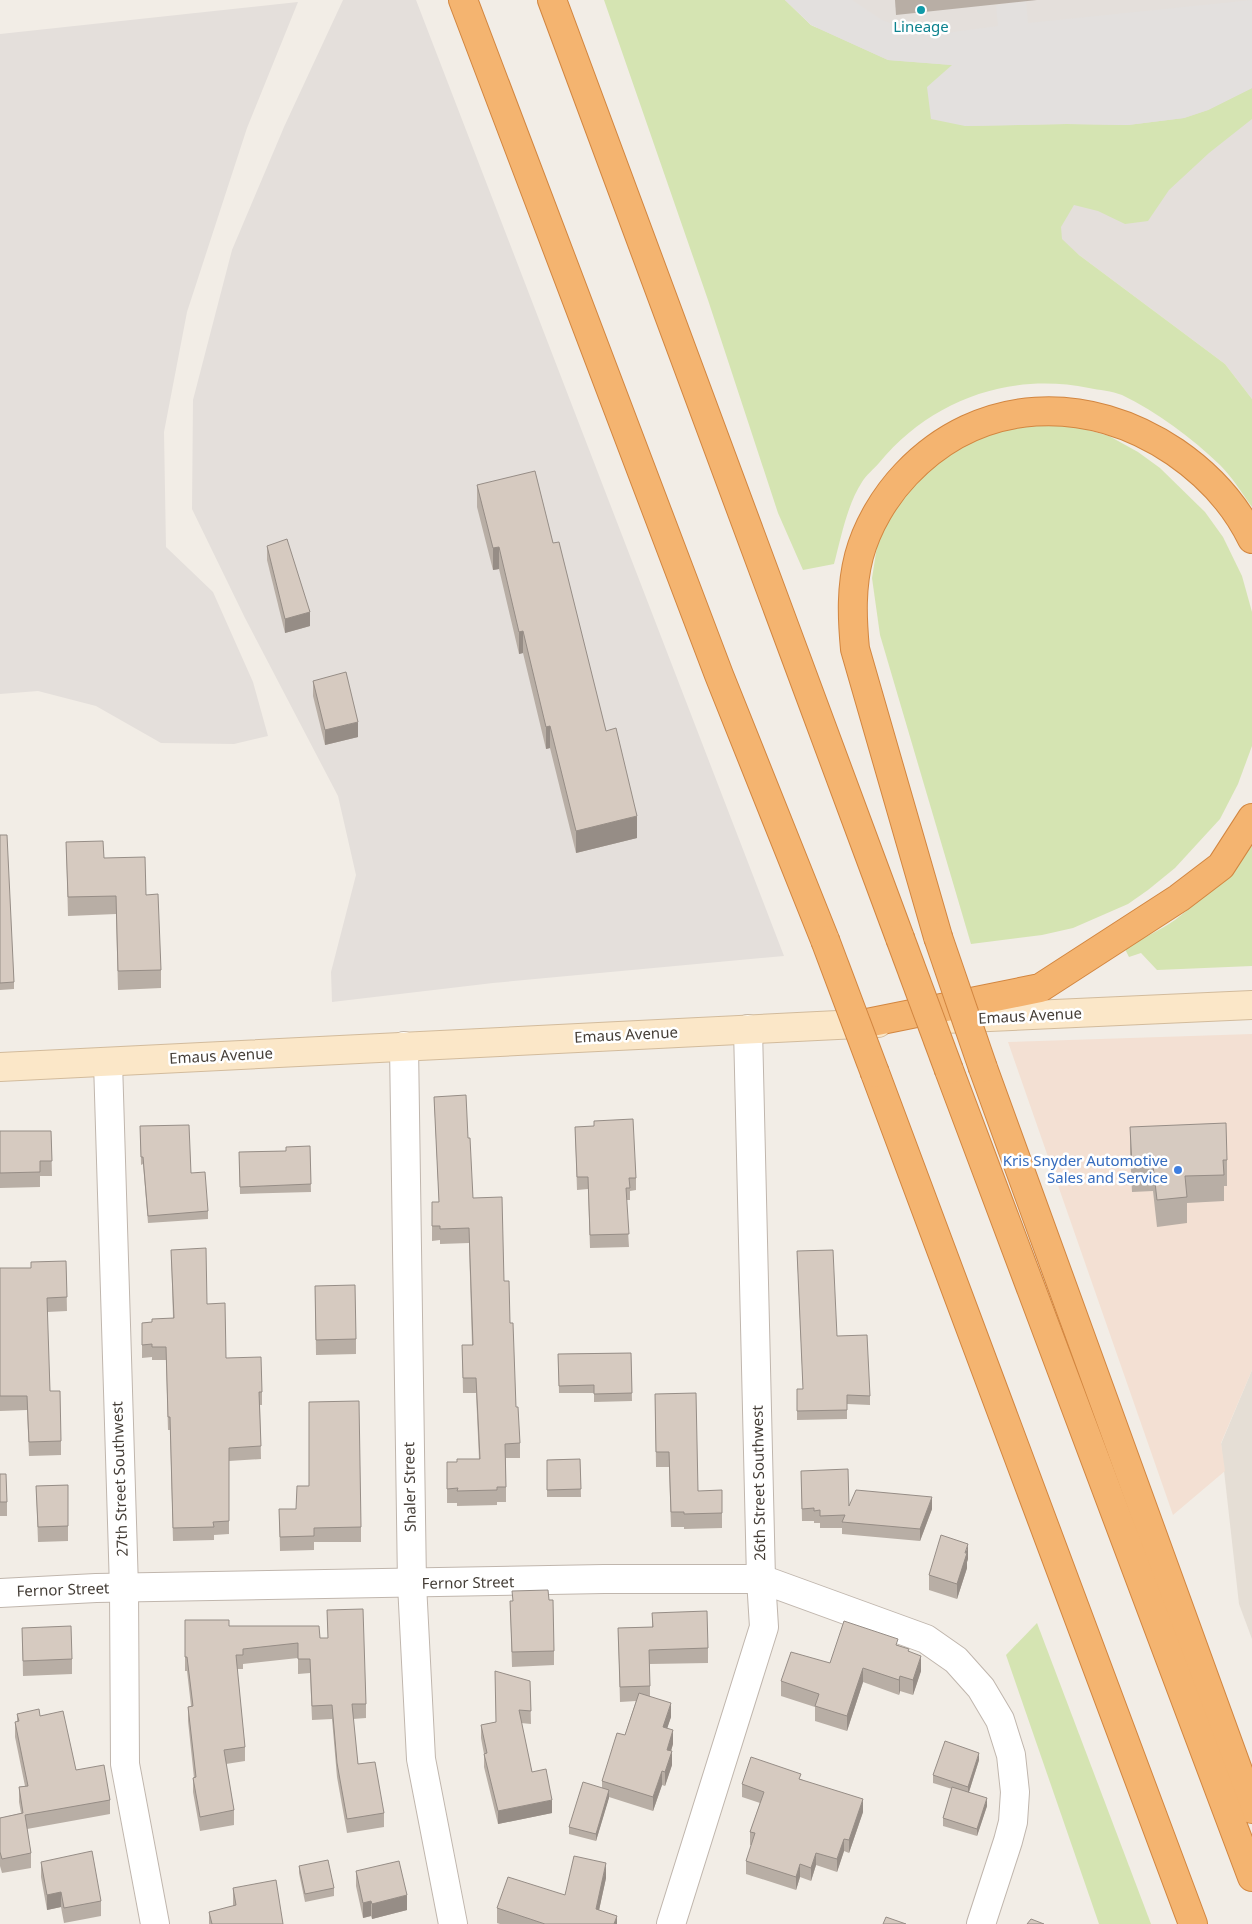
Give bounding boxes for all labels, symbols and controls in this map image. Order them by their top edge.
marker: Lineage [915,4,927,16]
place label: Lineage [893,16,949,36]
street label: Emaus Avenue [978,1002,1082,1028]
street label: Emaus Avenue [574,1021,678,1047]
street label: Emaus Avenue [169,1042,273,1068]
place label: Kris Snyder Automotive Sales and Service [1003,1150,1168,1187]
marker: Kris Snyder Automotive Sales and Service [1172,1164,1184,1176]
street label: 27th Street Southwest [106,1400,132,1557]
street label: 26th Street Southwest [747,1404,769,1561]
street label: Shaler Street [398,1441,420,1532]
street label: Fernor Street [421,1571,515,1593]
street label: Fernor Street [16,1577,110,1601]

